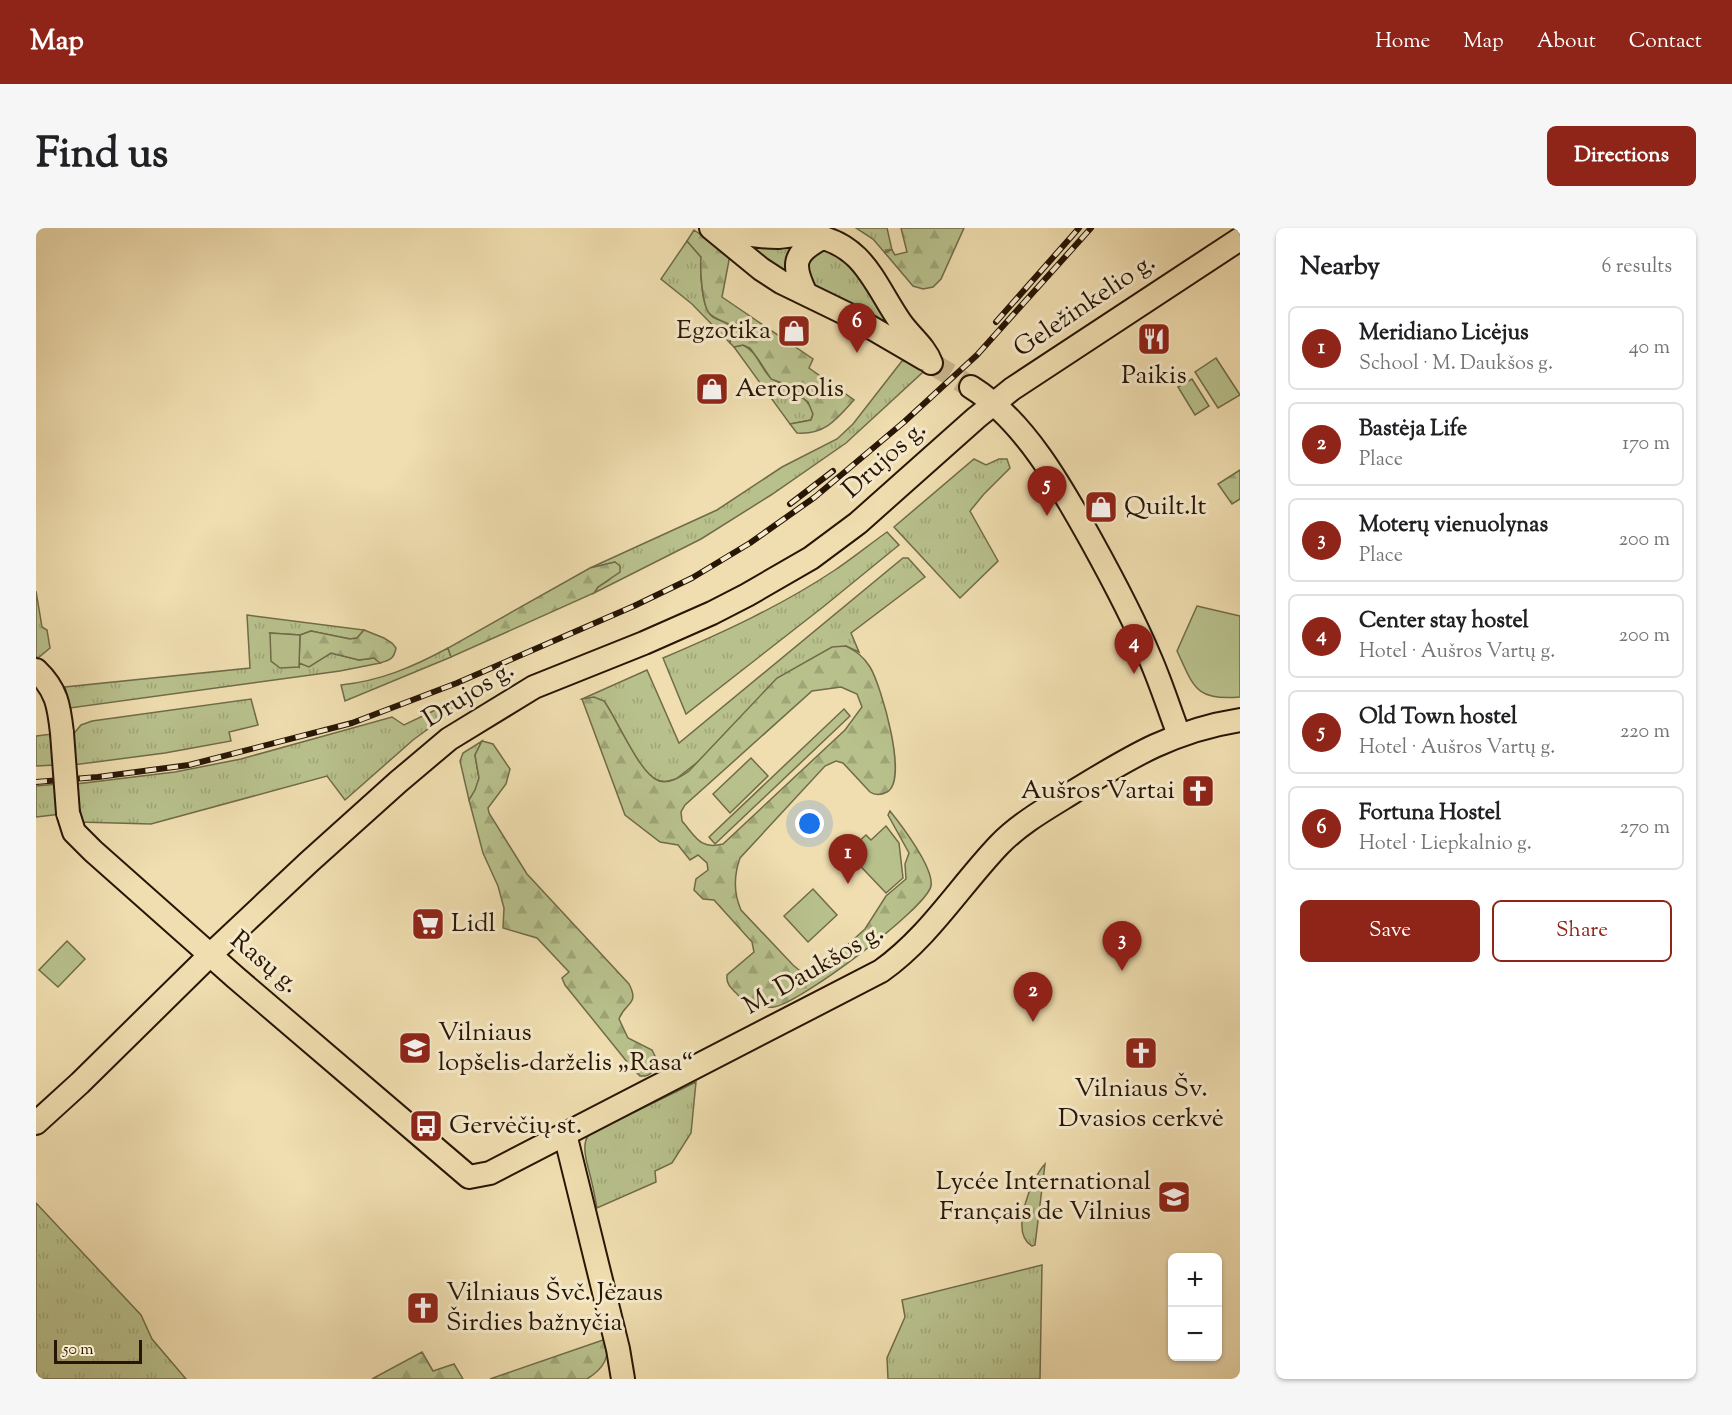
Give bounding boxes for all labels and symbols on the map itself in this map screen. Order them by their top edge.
street label: Geležinkelio g. [1007,245,1163,367]
pin: 6 [838,304,876,353]
place label: Egzotika [676,313,771,350]
shop icon: Egzotika [776,313,812,349]
restaurant icon: Paikis [1136,321,1172,357]
place label: Paikis [1121,358,1187,395]
shop icon: Aeropolis [694,371,730,407]
place label: Aeropolis [735,371,844,408]
street label: Drujos g. [835,412,935,508]
pin: 5 [1028,466,1066,516]
shop icon: Quilt.lt [1083,489,1119,525]
place label: Quilt.lt [1124,489,1207,526]
pin: 4 [1114,624,1154,674]
street label: Drujos g. [416,652,522,738]
place label: Aušros Vartai [1021,773,1175,810]
church icon: Aušros Vartai [1180,773,1216,809]
your location [795,809,824,838]
pin: 1 [828,834,868,884]
supermarket icon: Lidl [410,906,446,942]
place label: Lidl [451,906,496,943]
street label: M. Daukšos g. [737,915,891,1025]
pin: 3 [1102,922,1142,971]
street label: Rasų g. [221,923,307,1003]
pin: 2 [1014,972,1052,1022]
place label: Vilniaus lopšelis-darželis „Rasa“ [438,1015,693,1082]
school or university icon: Vilniaus lopšelis-darželis „Rasa“ [397,1030,433,1066]
church icon: Vilniaus Šv. Dvasios cerkvė [1123,1035,1159,1071]
place label: Vilniaus Šv. Dvasios cerkvė [1058,1071,1224,1138]
bus stop icon: Gervėčių st. [408,1108,444,1144]
place label: Gervėčių st. [449,1108,582,1145]
place label: Lycée International Français de Vilnius [936,1164,1151,1231]
school or university icon: Lycée International Français de Vilnius [1156,1179,1192,1215]
place label: Vilniaus Švč. Jėzaus Širdies bažnyčia [446,1275,663,1342]
church icon: Vilniaus Švč. Jėzaus Širdies bažnyčia [405,1290,441,1326]
scale bar [54,1337,142,1364]

